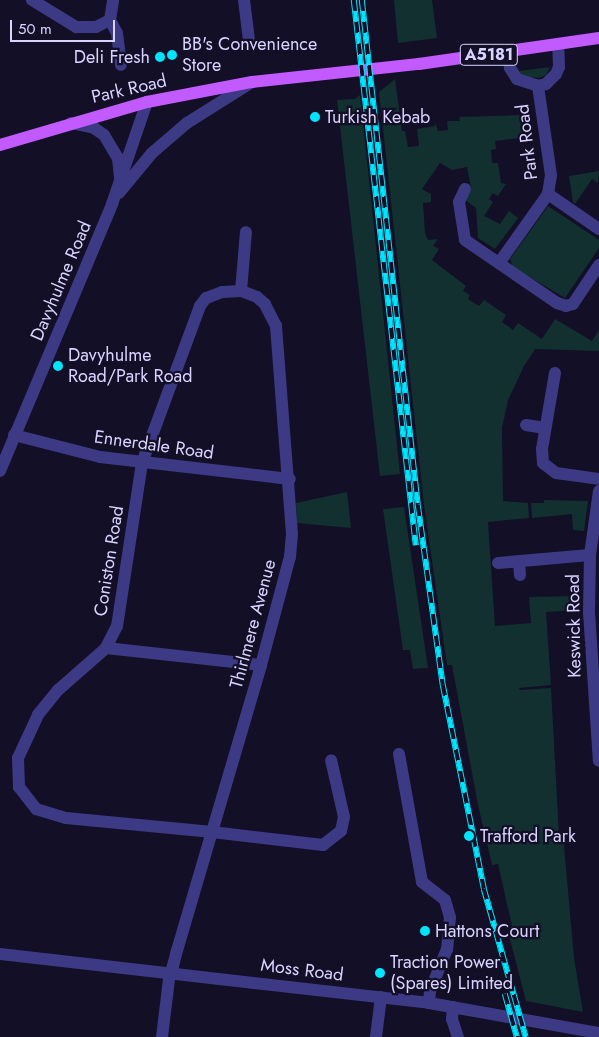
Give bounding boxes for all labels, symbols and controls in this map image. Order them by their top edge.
scale bar [12,10,118,42]
text: 50 m [18,18,52,40]
place label: BB's Convenience Store [182,34,317,76]
road number: A5181 [459,42,519,68]
place label: Deli Fresh [74,46,150,68]
marker: BB's Convenience Store [166,49,178,61]
marker: Deli Fresh [154,51,166,63]
street label: Park Road [89,70,169,108]
street label: Park Road [512,103,542,181]
place label: Turkish Kebab [325,106,430,128]
marker: Turkish Kebab [309,111,321,123]
street label: Davyhulme Road [26,218,96,344]
place label: Davyhulme Road/Park Road [68,345,192,388]
marker: Davyhulme Road/Park Road [52,360,64,372]
street label: Ennerdale Road [93,426,215,464]
street label: Coniston Road [90,504,128,618]
street label: Thirlmere Avenue [225,557,281,691]
street label: Keswick Road [562,574,586,678]
place label: Trafford Park [480,825,576,847]
marker: Trafford Park [462,829,476,843]
place label: Hattons Court [435,920,539,942]
marker: Hattons Court [419,925,431,937]
place label: Traction Power (Spares) Limited [390,952,513,994]
street label: Moss Road [259,954,345,986]
marker: Traction Power (Spares) Limited [374,967,386,979]

